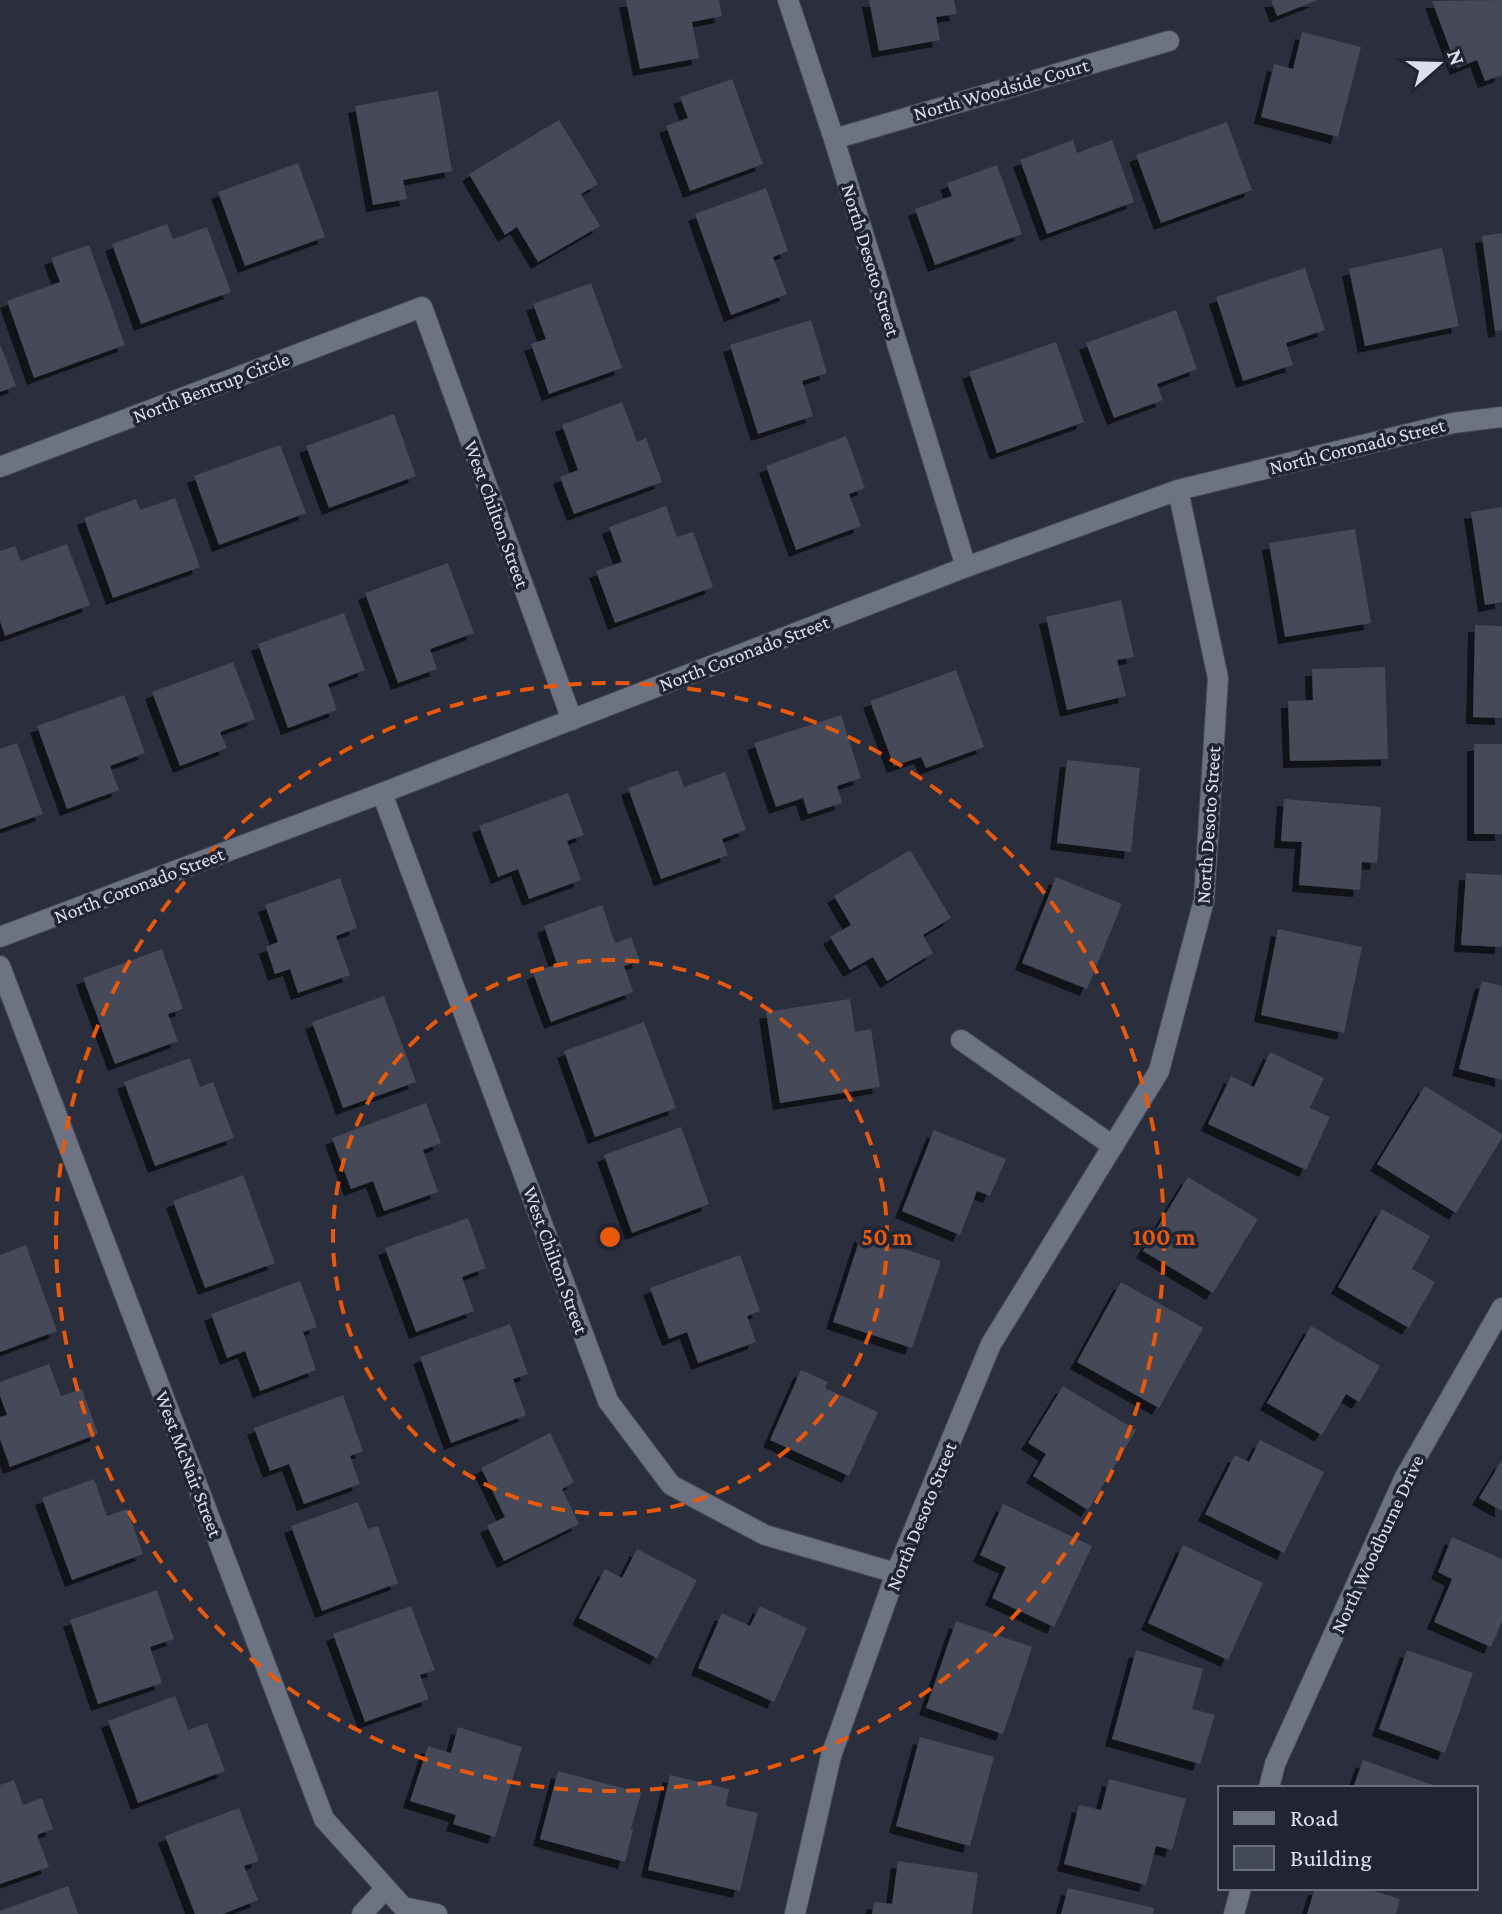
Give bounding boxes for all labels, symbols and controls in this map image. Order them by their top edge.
north arrow [1398,24,1478,104]
text: N [1442,46,1471,69]
street label: North Woodside Court [911,53,1091,125]
street label: North Desoto Street [837,181,905,339]
street label: North Bentrup Circle [129,347,293,428]
street label: North Coronado Street [1267,413,1448,479]
street label: West Chilton Street [460,437,534,591]
street label: North Coronado Street [656,610,833,696]
street label: North Desoto Street [1192,745,1225,905]
street label: North Coronado Street [51,842,228,928]
street label: West Chilton Street [519,1183,593,1337]
centre of rings [596,1223,624,1251]
text: 50 m [861,1223,913,1250]
text: 100 m [1132,1223,1196,1250]
street label: West McNair Street [151,1388,227,1540]
street label: North Desoto Street [881,1438,961,1593]
street label: North Woodburne Drive [1326,1451,1428,1636]
legend [1218,1786,1478,1890]
text: Road [1290,1804,1339,1831]
text: Building [1290,1844,1372,1871]

